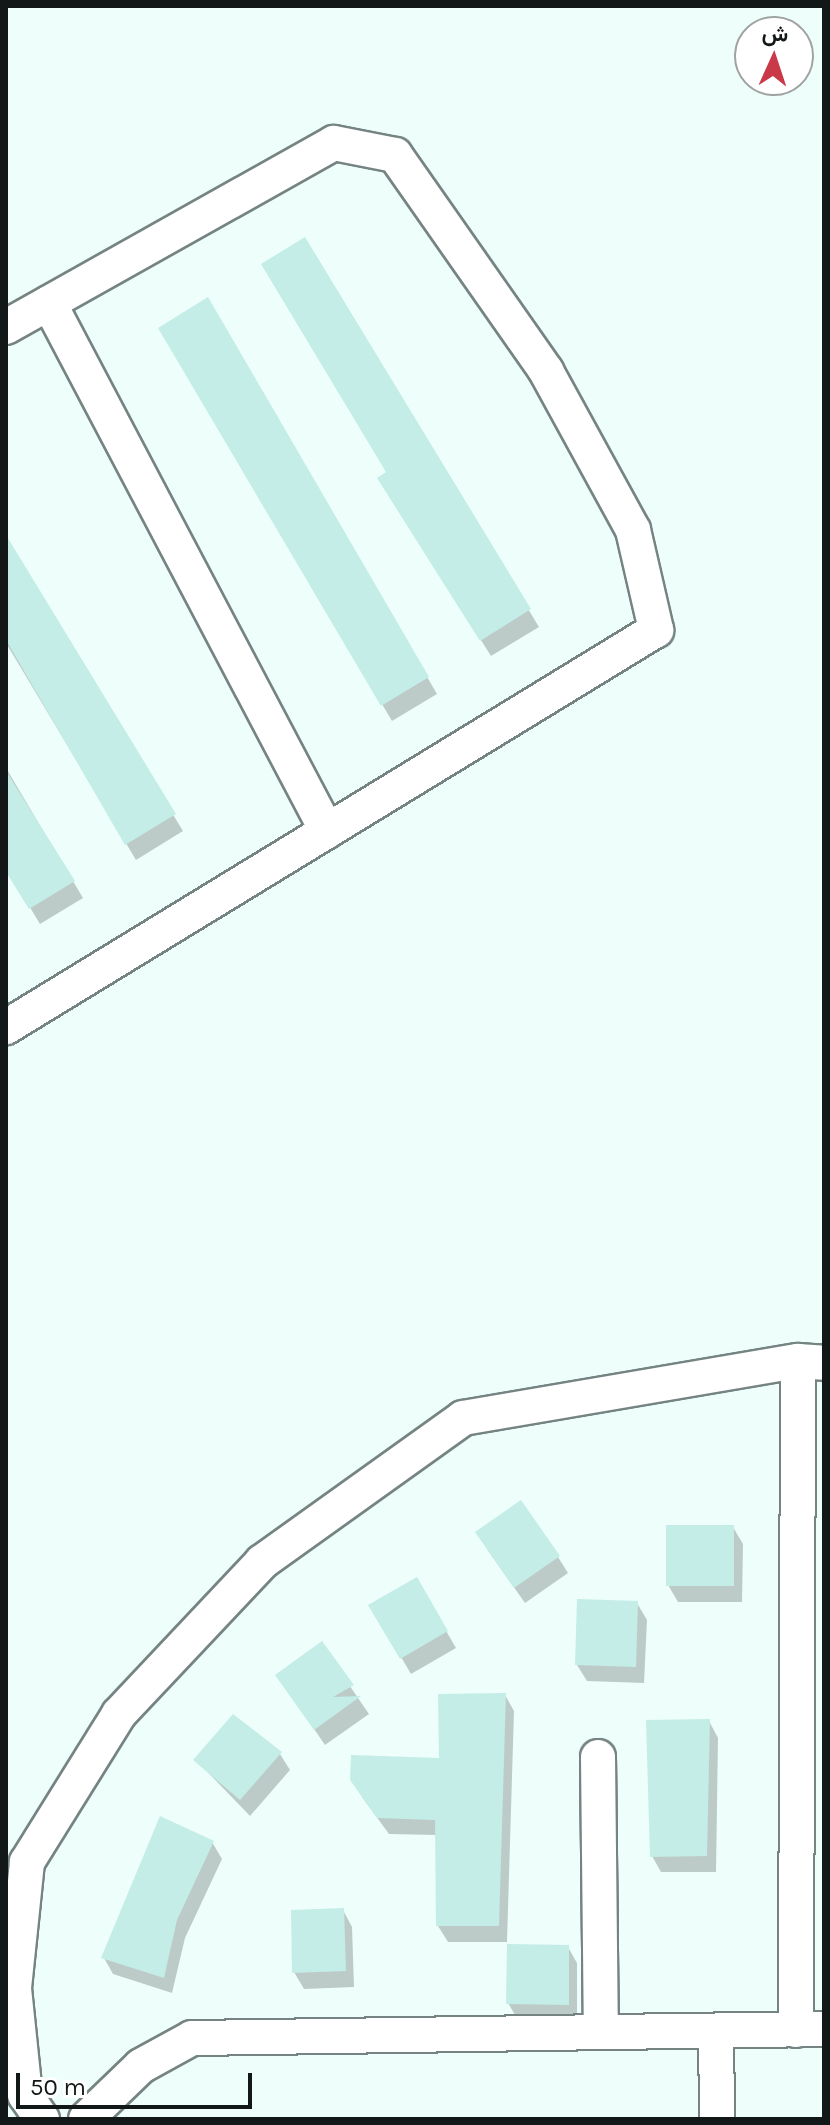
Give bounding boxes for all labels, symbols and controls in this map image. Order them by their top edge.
north arrow [734,16,814,96]
text: ش [761,20,789,48]
scale bar [20,2057,256,2107]
text: 50 m [30,2073,86,2101]

